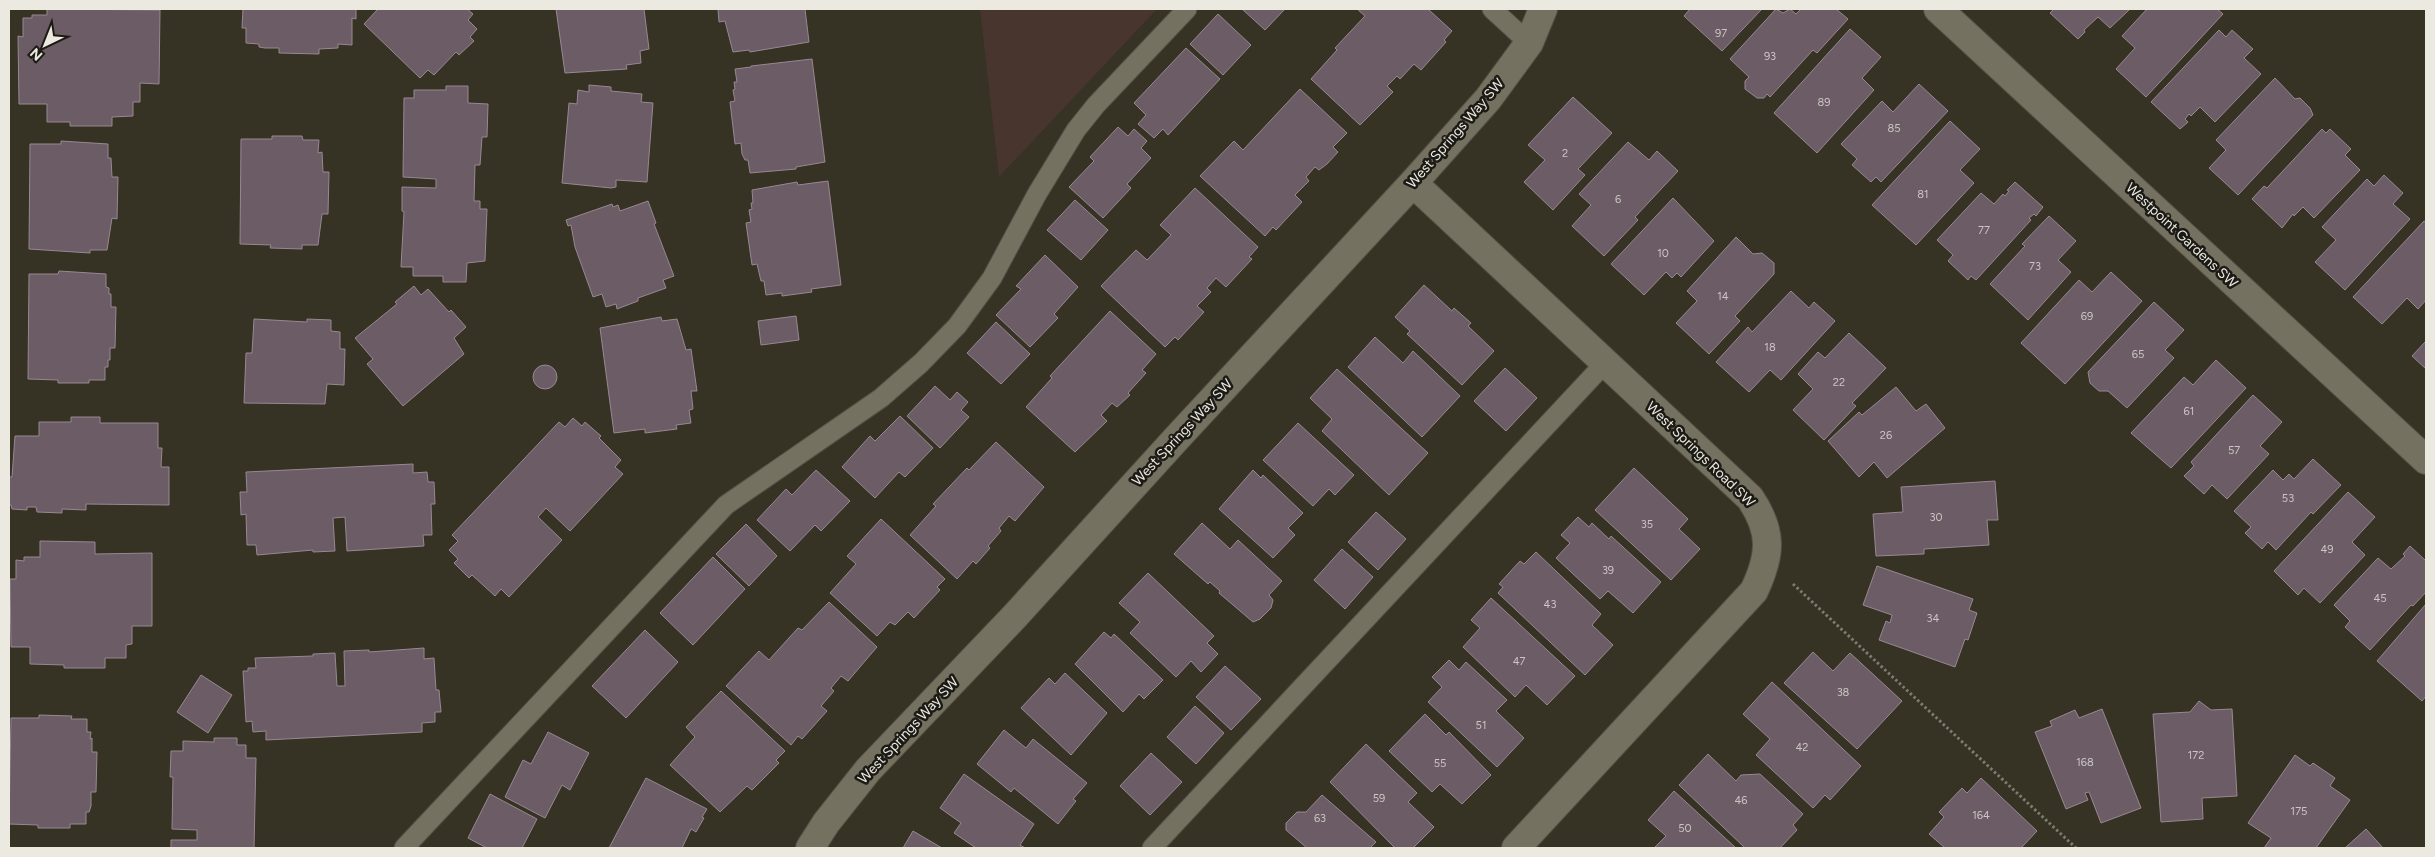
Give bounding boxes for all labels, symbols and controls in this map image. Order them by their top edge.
north arrow [20,20,70,70]
house number: 97 [1715,27,1727,40]
text: N [27,44,46,64]
house number: 93 [1764,50,1776,63]
street label: West Springs Way SW [1403,75,1508,192]
house number: 89 [1818,96,1830,109]
house number: 85 [1887,122,1901,135]
house number: 2 [1562,147,1568,160]
street label: Westpoint Gardens SW [2122,179,2242,292]
house number: 81 [1917,188,1929,201]
house number: 6 [1615,193,1621,206]
house number: 77 [1978,224,1990,237]
house number: 10 [1657,247,1669,260]
house number: 73 [2029,260,2041,273]
house number: 14 [1717,290,1729,303]
house number: 69 [2081,310,2093,323]
house number: 18 [1764,341,1776,354]
house number: 65 [2132,348,2144,361]
street label: West Springs Way SW [1129,375,1237,489]
house number: 22 [1833,376,1845,389]
street label: West Springs Road SW [1643,398,1759,511]
house number: 61 [2184,405,2194,418]
house number: 26 [1880,429,1892,442]
house number: 57 [2228,444,2240,457]
house number: 53 [2282,492,2294,505]
house number: 30 [1929,511,1943,524]
house number: 35 [1641,518,1653,531]
house number: 49 [2320,543,2334,556]
house number: 39 [1602,564,1614,577]
house number: 45 [2373,592,2387,605]
house number: 43 [1544,598,1556,611]
house number: 34 [1927,612,1940,625]
house number: 47 [1513,655,1525,668]
street label: West Springs Way SW [855,673,963,787]
house number: 38 [1837,686,1850,699]
house number: 51 [1476,719,1486,732]
house number: 42 [1796,741,1808,754]
house number: 172 [2188,749,2204,762]
house number: 168 [2076,756,2094,769]
house number: 55 [1434,757,1446,770]
house number: 59 [1373,792,1385,805]
house number: 46 [1734,794,1748,807]
house number: 175 [2291,805,2307,818]
house number: 164 [1972,809,1990,822]
house number: 63 [1314,812,1326,825]
house number: 50 [1678,822,1692,835]

